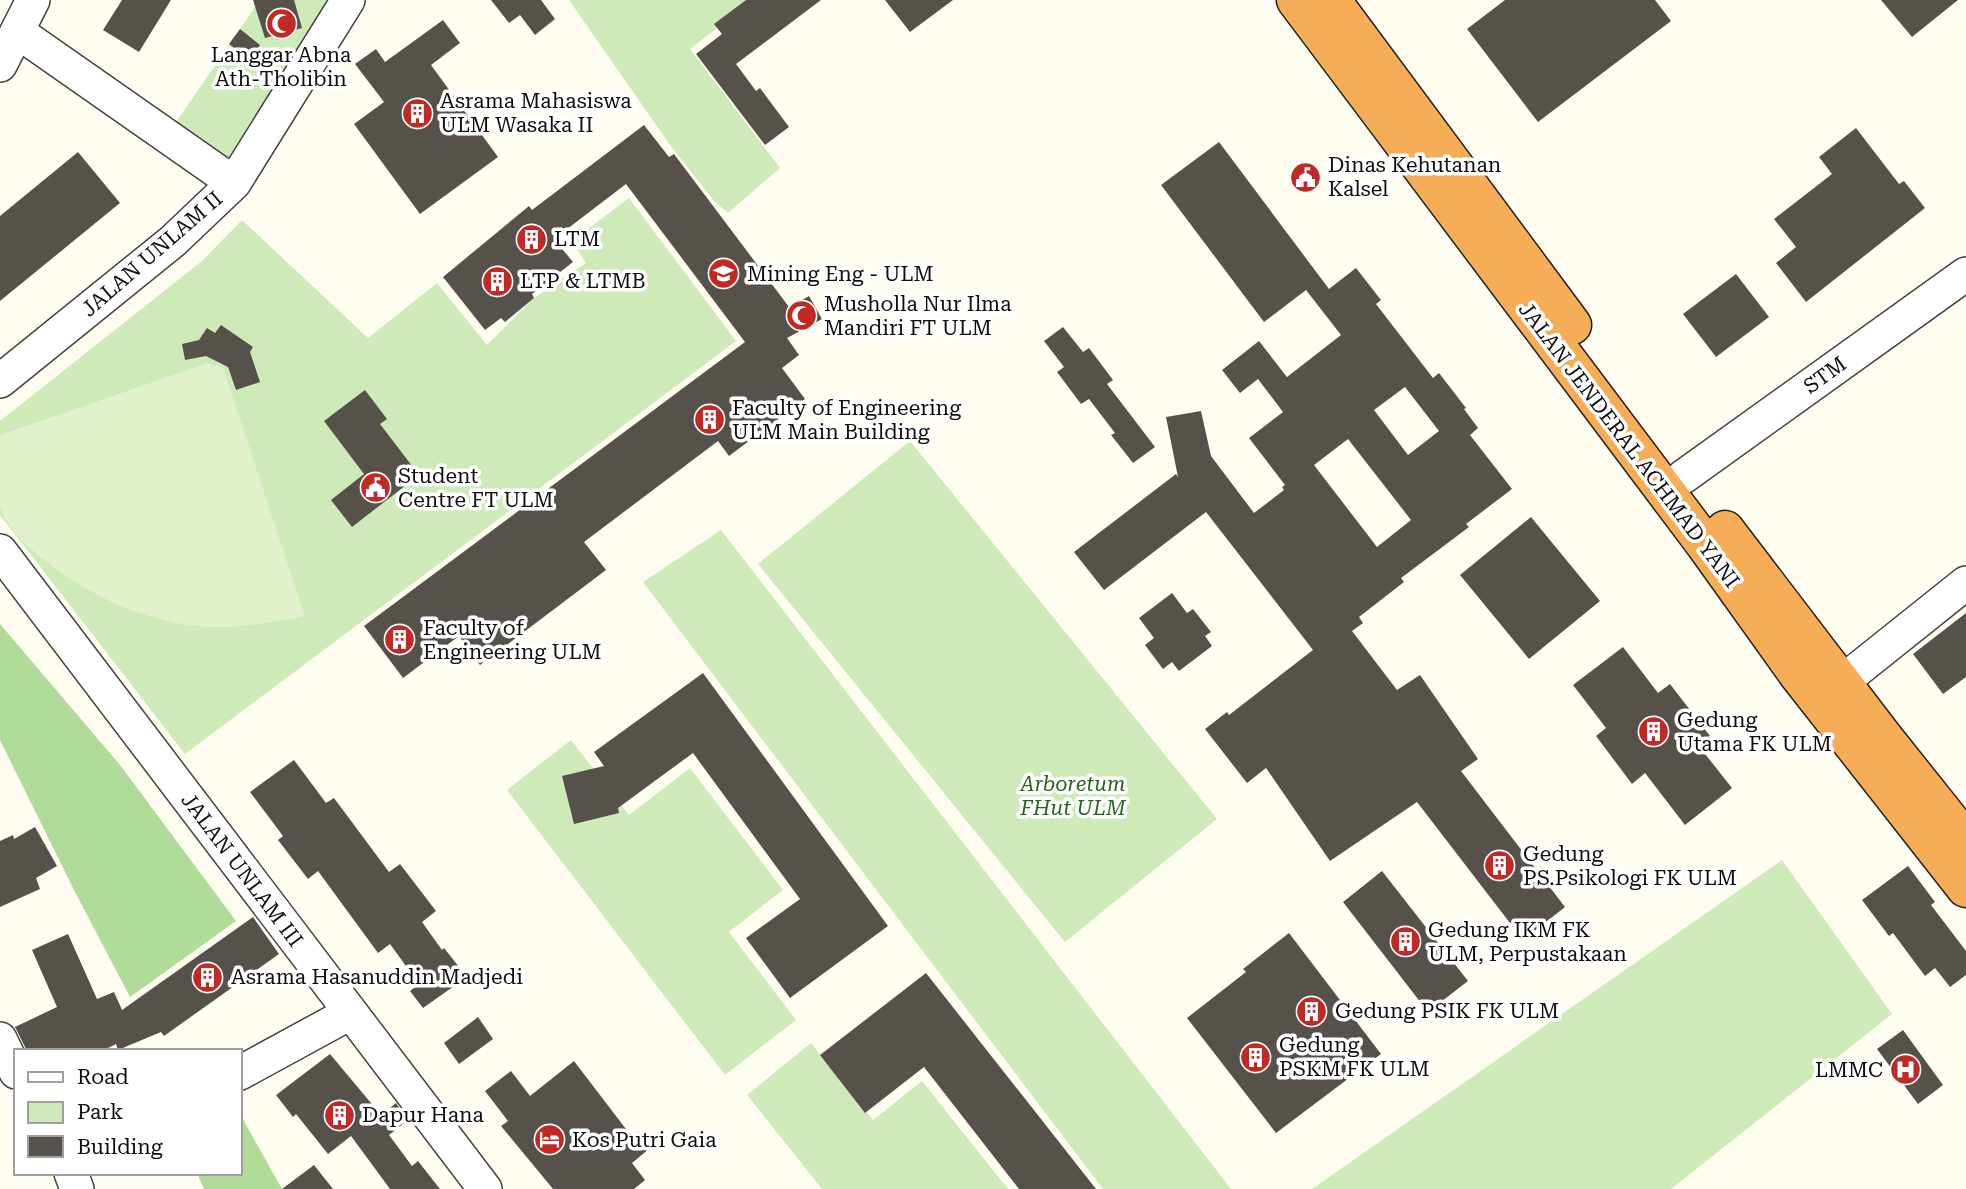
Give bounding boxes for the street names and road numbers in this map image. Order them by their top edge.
street label: JALAN UNLAM II [77,186,227,322]
street label: JALAN JENDERAL ACHMAD YANI [1514,298,1744,592]
street label: STM [1799,352,1851,398]
street label: JALAN UNLAM III [176,788,308,952]

